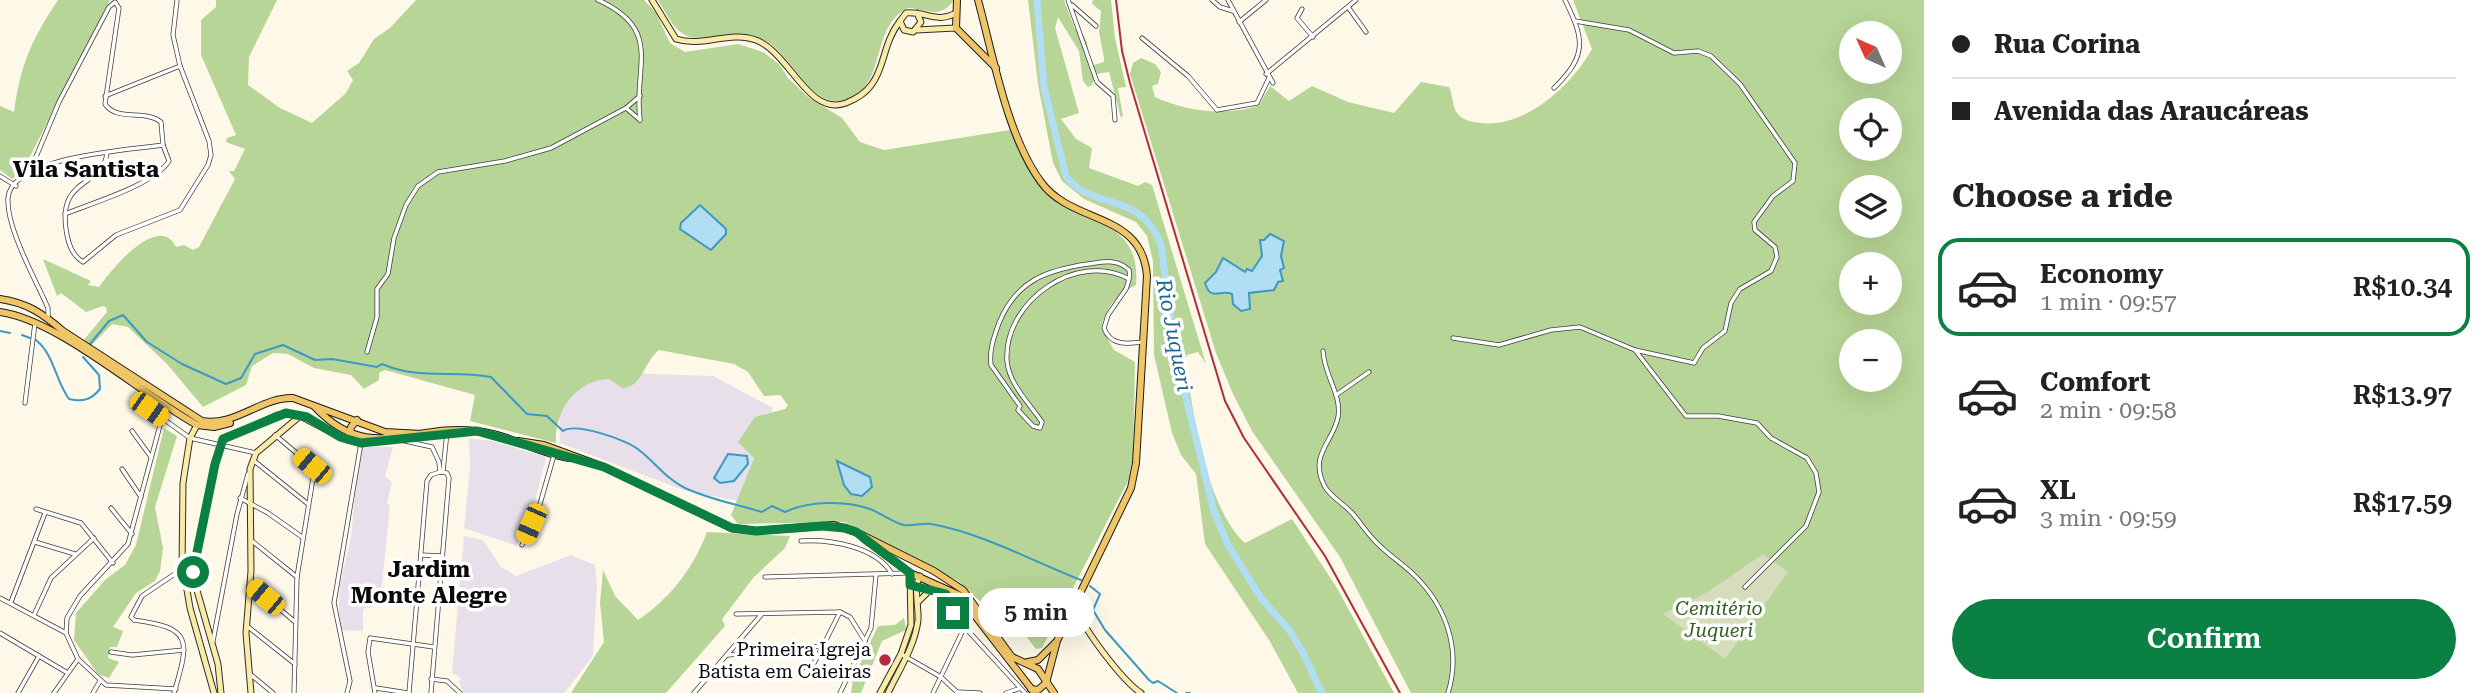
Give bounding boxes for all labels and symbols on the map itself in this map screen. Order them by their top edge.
north arrow [1839,21,1902,84]
district label: Vila Santista [13,156,160,183]
water label: Rio Juqueri [1151,276,1197,393]
car [126,388,173,430]
car [290,444,335,488]
car [513,501,550,547]
route start [177,556,209,588]
district label: Jardim Monte Alegre [351,556,507,609]
car [243,575,288,619]
callout: 5 min [978,588,1093,638]
route end [937,597,969,629]
park label: Cemitério Juqueri [1675,597,1763,642]
place label: Primeira Igreja Batista em Caieiras [698,638,872,683]
marker: Primeira Igreja Batista em Caieiras [877,652,893,668]

